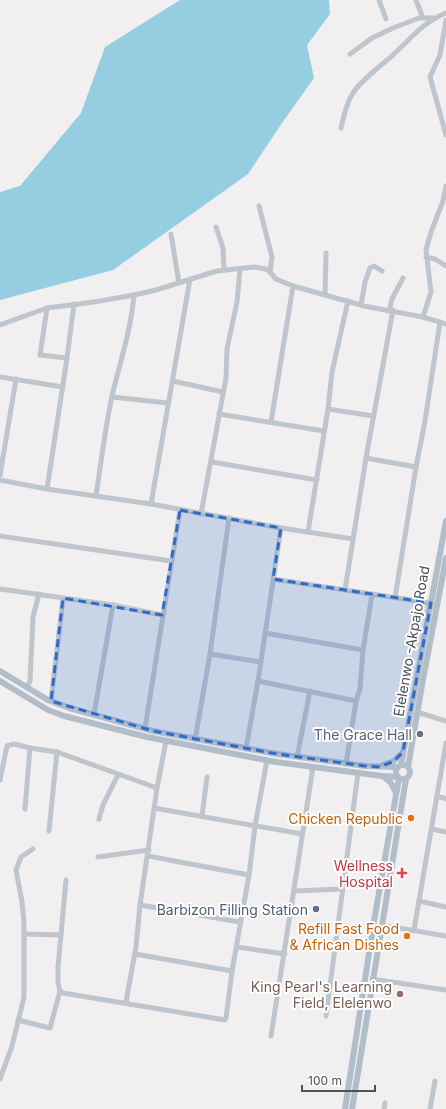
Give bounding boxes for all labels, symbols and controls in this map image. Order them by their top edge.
street label: Elelenwo -Akpajo Road [389,564,433,718]
place label: The Grace Hall [314,726,412,743]
marker: The Grace Hall [415,729,425,739]
place label: Chicken Republic [288,810,403,827]
marker: Chicken Republic [406,813,416,823]
place label: Wellness Hospital [334,857,393,890]
marker: Wellness Hospital [396,867,408,879]
place label: Barbizon Filling Station [157,901,308,918]
marker: Barbizon Filling Station [311,904,321,914]
place label: Refill Fast Food & African Dishes [289,920,399,953]
marker: Refill Fast Food & African Dishes [402,931,412,941]
place label: King Pearl's Learning Field, Elelenwo [251,978,392,1011]
marker: King Pearl's Learning Field, Elelenwo [395,989,405,999]
scale bar [302,1067,375,1093]
text: 100 m [308,1073,342,1088]

